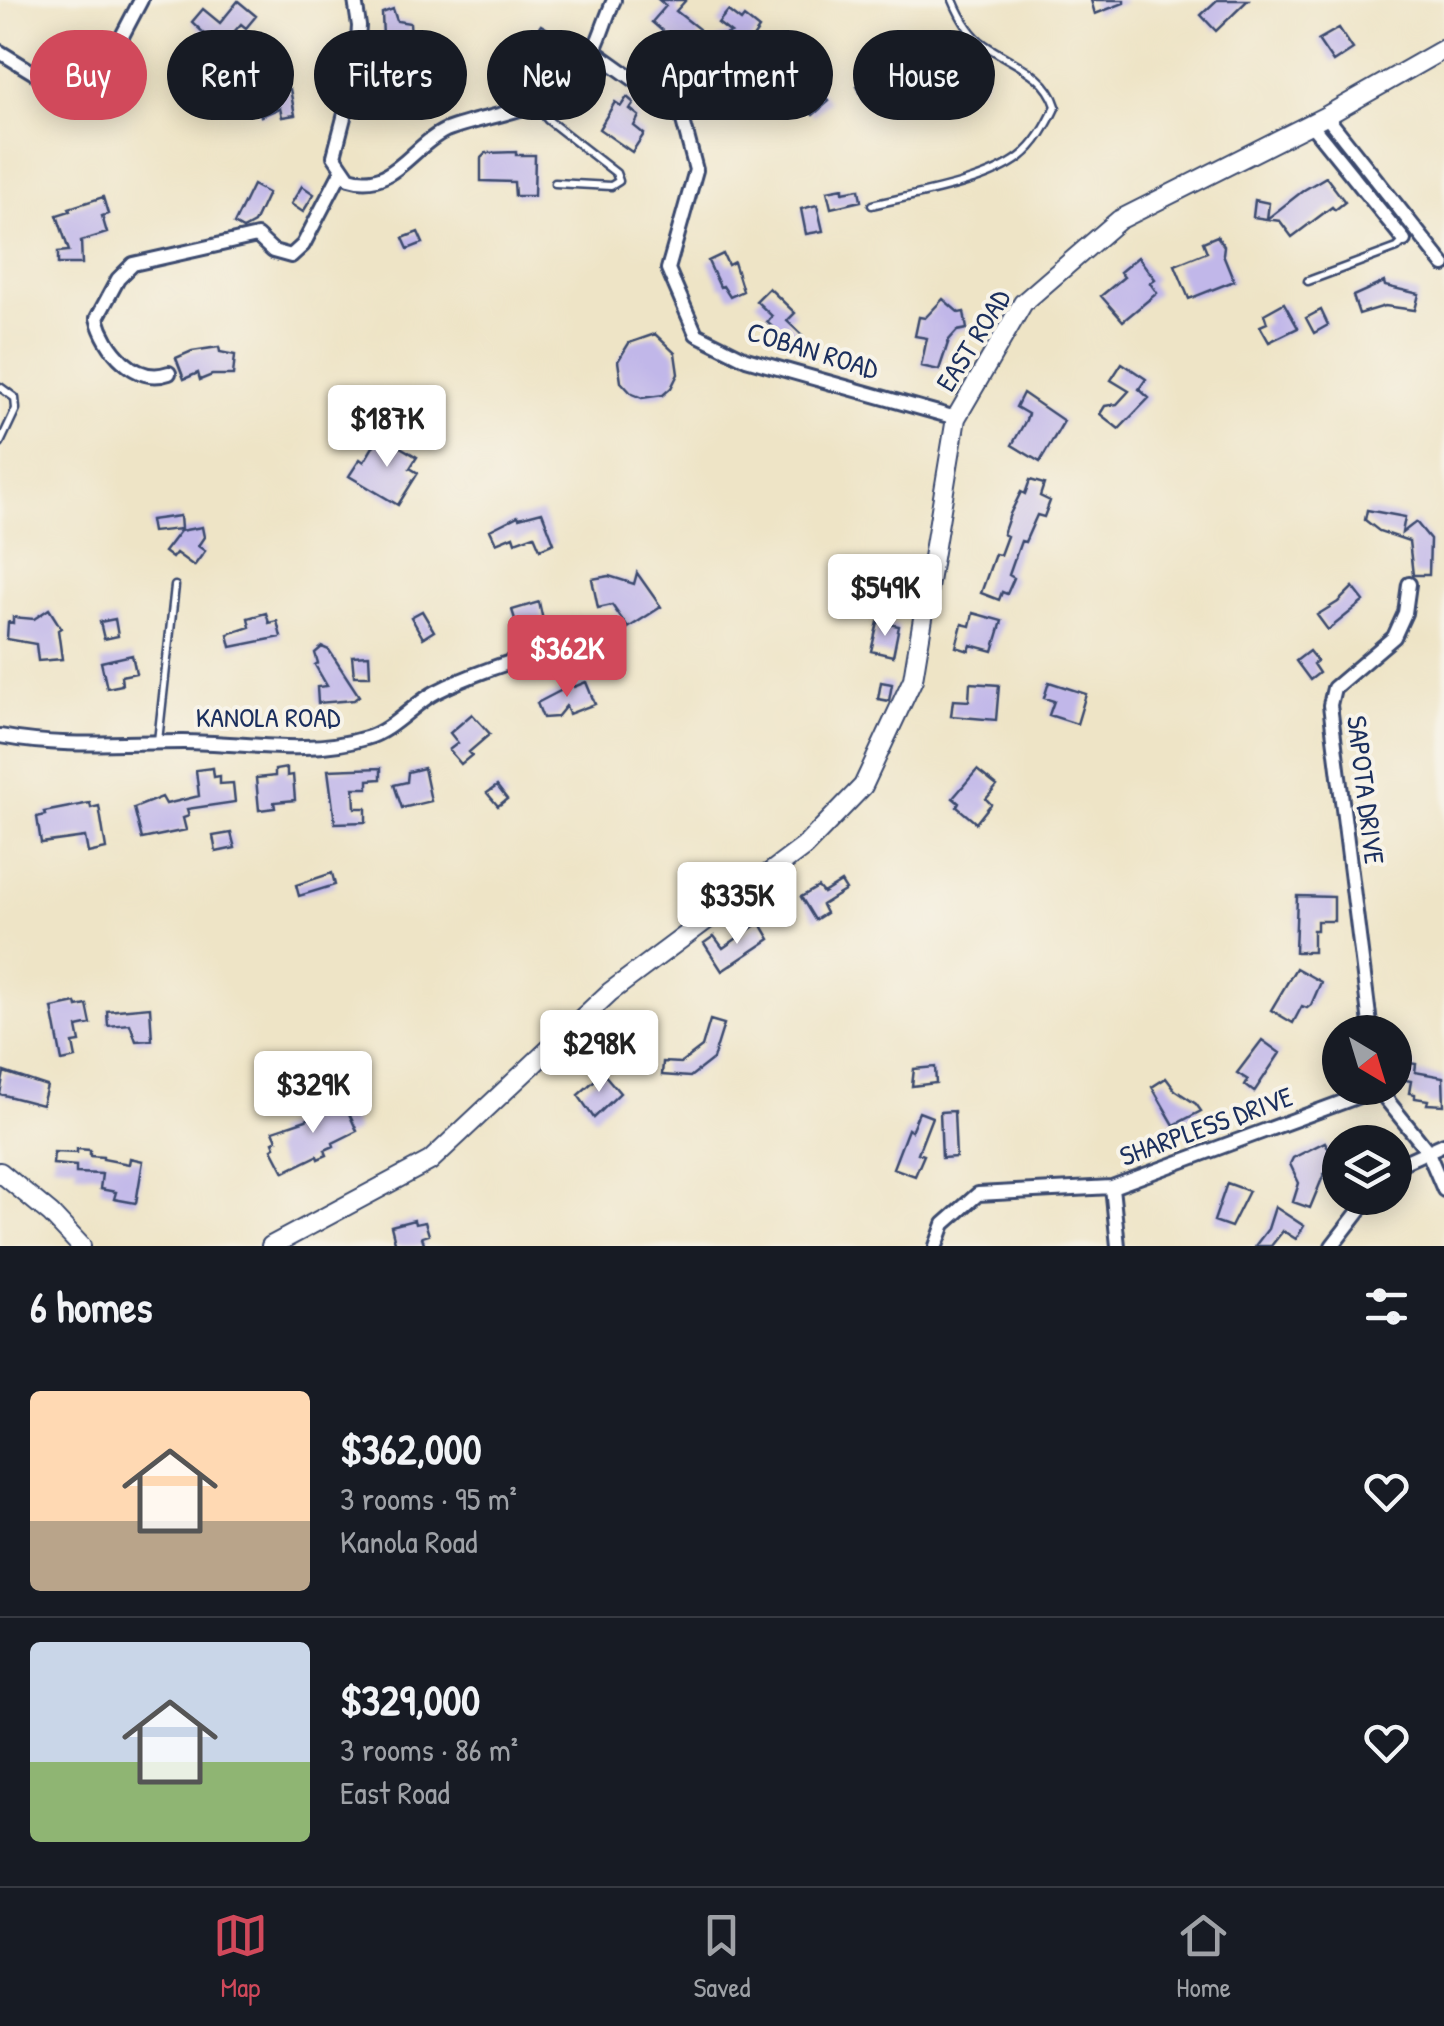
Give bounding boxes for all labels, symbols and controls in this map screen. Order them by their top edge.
chip: Buy [30,30,147,120]
chip: Rent [167,30,294,120]
chip: Filters [314,30,467,120]
chip: New [487,30,606,120]
chip: Apartment [626,30,833,120]
chip: House [853,30,995,120]
street label: EAST ROAD [927,281,1020,398]
street label: COBAN ROAD [743,312,884,388]
pin: $187K [317,385,457,470]
text: $187K [350,396,424,439]
pin: $549K [815,554,955,639]
text: $549K [850,565,920,608]
pin: $362K [497,615,637,700]
text: $362K [529,626,605,669]
street label: KANOLA ROAD [196,698,341,736]
street label: SAPOTA DRIVE [1338,714,1394,866]
pin: $335K [667,862,807,947]
text: $335K [699,873,775,916]
pin: $298K [529,1010,669,1095]
north arrow [1322,1015,1412,1105]
map controls [1322,1015,1412,1215]
text: $298K [562,1021,636,1064]
pin: $329K [243,1051,383,1136]
text: $329K [276,1062,350,1105]
street label: SHARPLESS DRIVE [1114,1077,1298,1175]
button: layers [1322,1125,1412,1215]
text: 6 homes [30,1278,152,1335]
icon: filters [1359,1279,1414,1334]
text: $362,000 [340,1420,481,1477]
icon: home [110,1431,230,1551]
icon: heart [1359,1464,1414,1519]
text: 3 rooms · 95 m² [340,1477,517,1520]
text: Kanola Road [340,1520,478,1563]
text: $329,000 [340,1671,480,1728]
icon: home [110,1682,230,1802]
icon: heart [1359,1715,1414,1770]
text: 3 rooms · 86 m² [340,1728,518,1771]
text: East Road [340,1771,450,1814]
tab: Map [213,1908,268,2006]
tab: Saved [693,1908,751,2006]
tab: Home [1176,1908,1231,2006]

